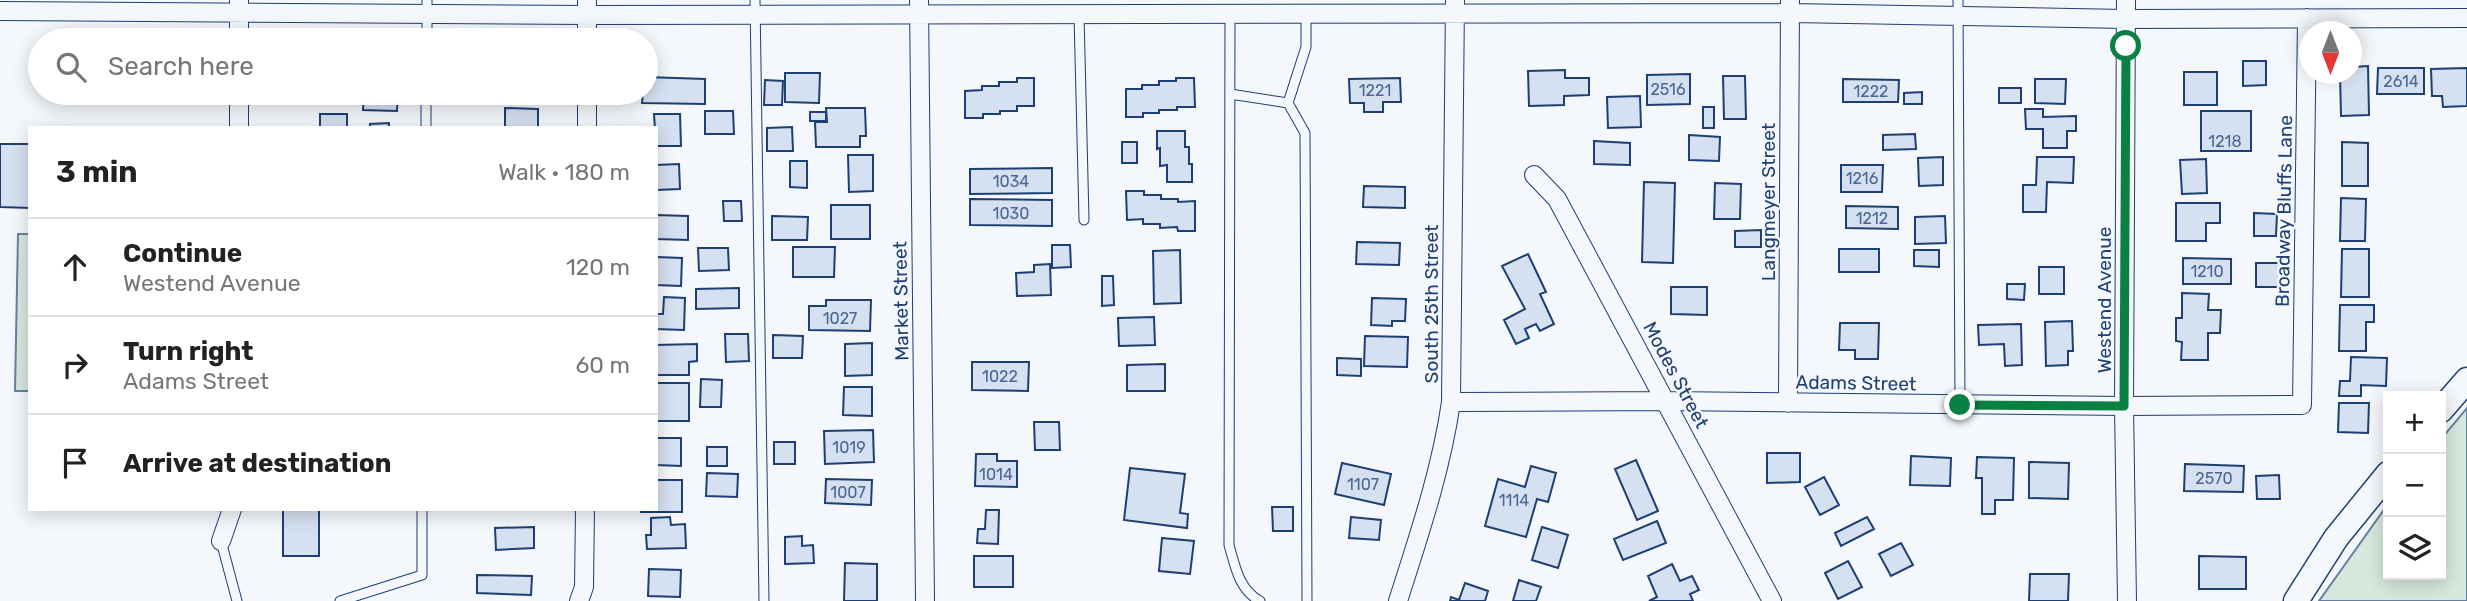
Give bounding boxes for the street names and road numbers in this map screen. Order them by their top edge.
street label: Broadway Bluffs Lane [2271,115,2297,307]
street label: Langmeyer Street [1757,122,1780,281]
street label: South 25th Street [1420,224,1443,383]
street label: Westend Avenue [2093,227,2116,373]
street label: Market Street [888,240,914,361]
street label: Modes Street [1638,318,1714,433]
street label: Adams Street [1796,370,1917,396]

